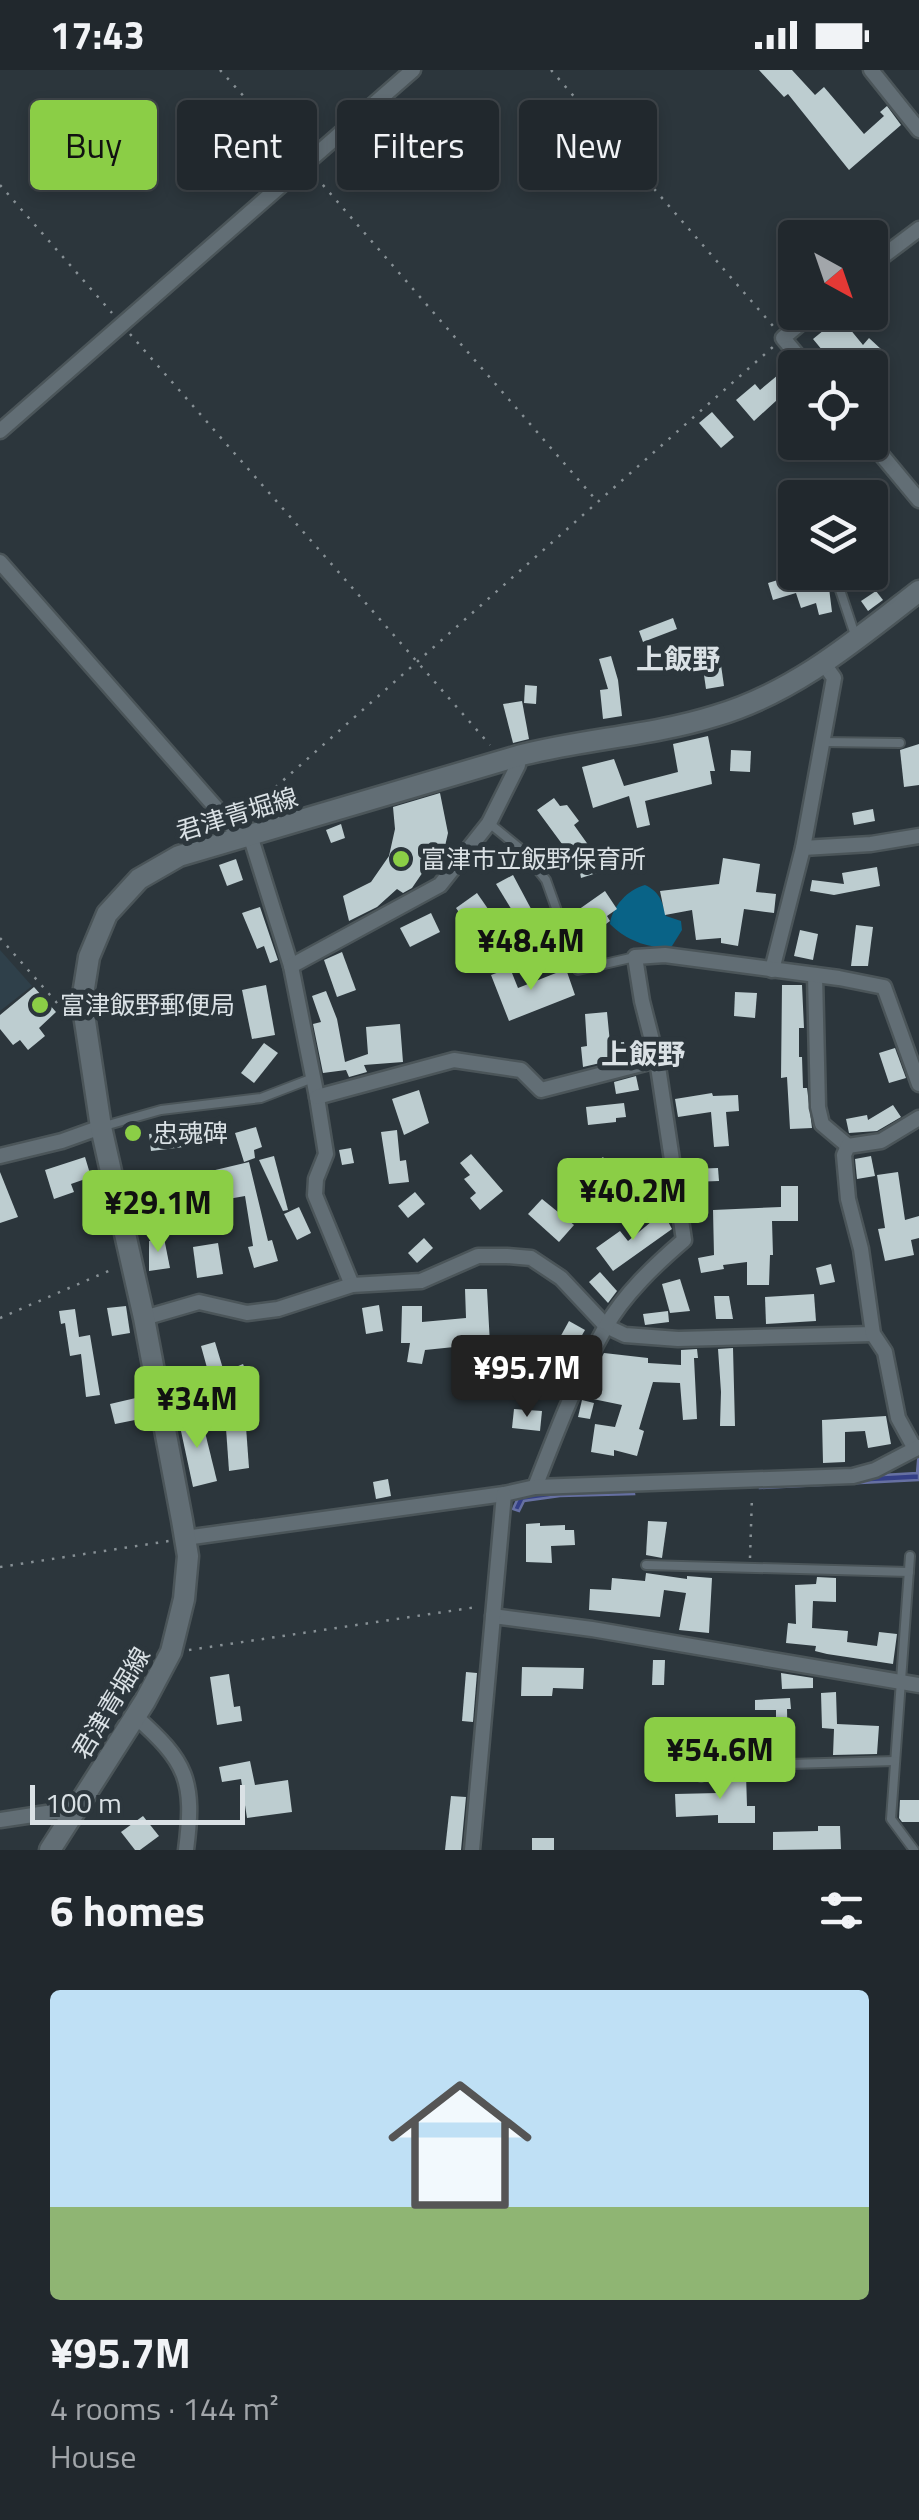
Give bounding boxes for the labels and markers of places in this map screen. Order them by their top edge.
place label: 富津市立飯野保育所 [421,840,646,878]
marker: 富津市立飯野保育所 [390,848,412,870]
pin: ¥48.4M [450,908,612,993]
place label: 富津飯野郵便局 [60,986,235,1024]
marker: 富津飯野郵便局 [29,994,51,1016]
place label: 忠魂碑 [153,1114,228,1152]
marker: 忠魂碑 [122,1122,144,1144]
pin: ¥40.2M [552,1158,714,1243]
pin: ¥29.1M [77,1170,239,1255]
pin: ¥95.7M [446,1335,608,1420]
pin: ¥34M [138,1366,256,1451]
pin: ¥54.6M [639,1717,801,1802]

